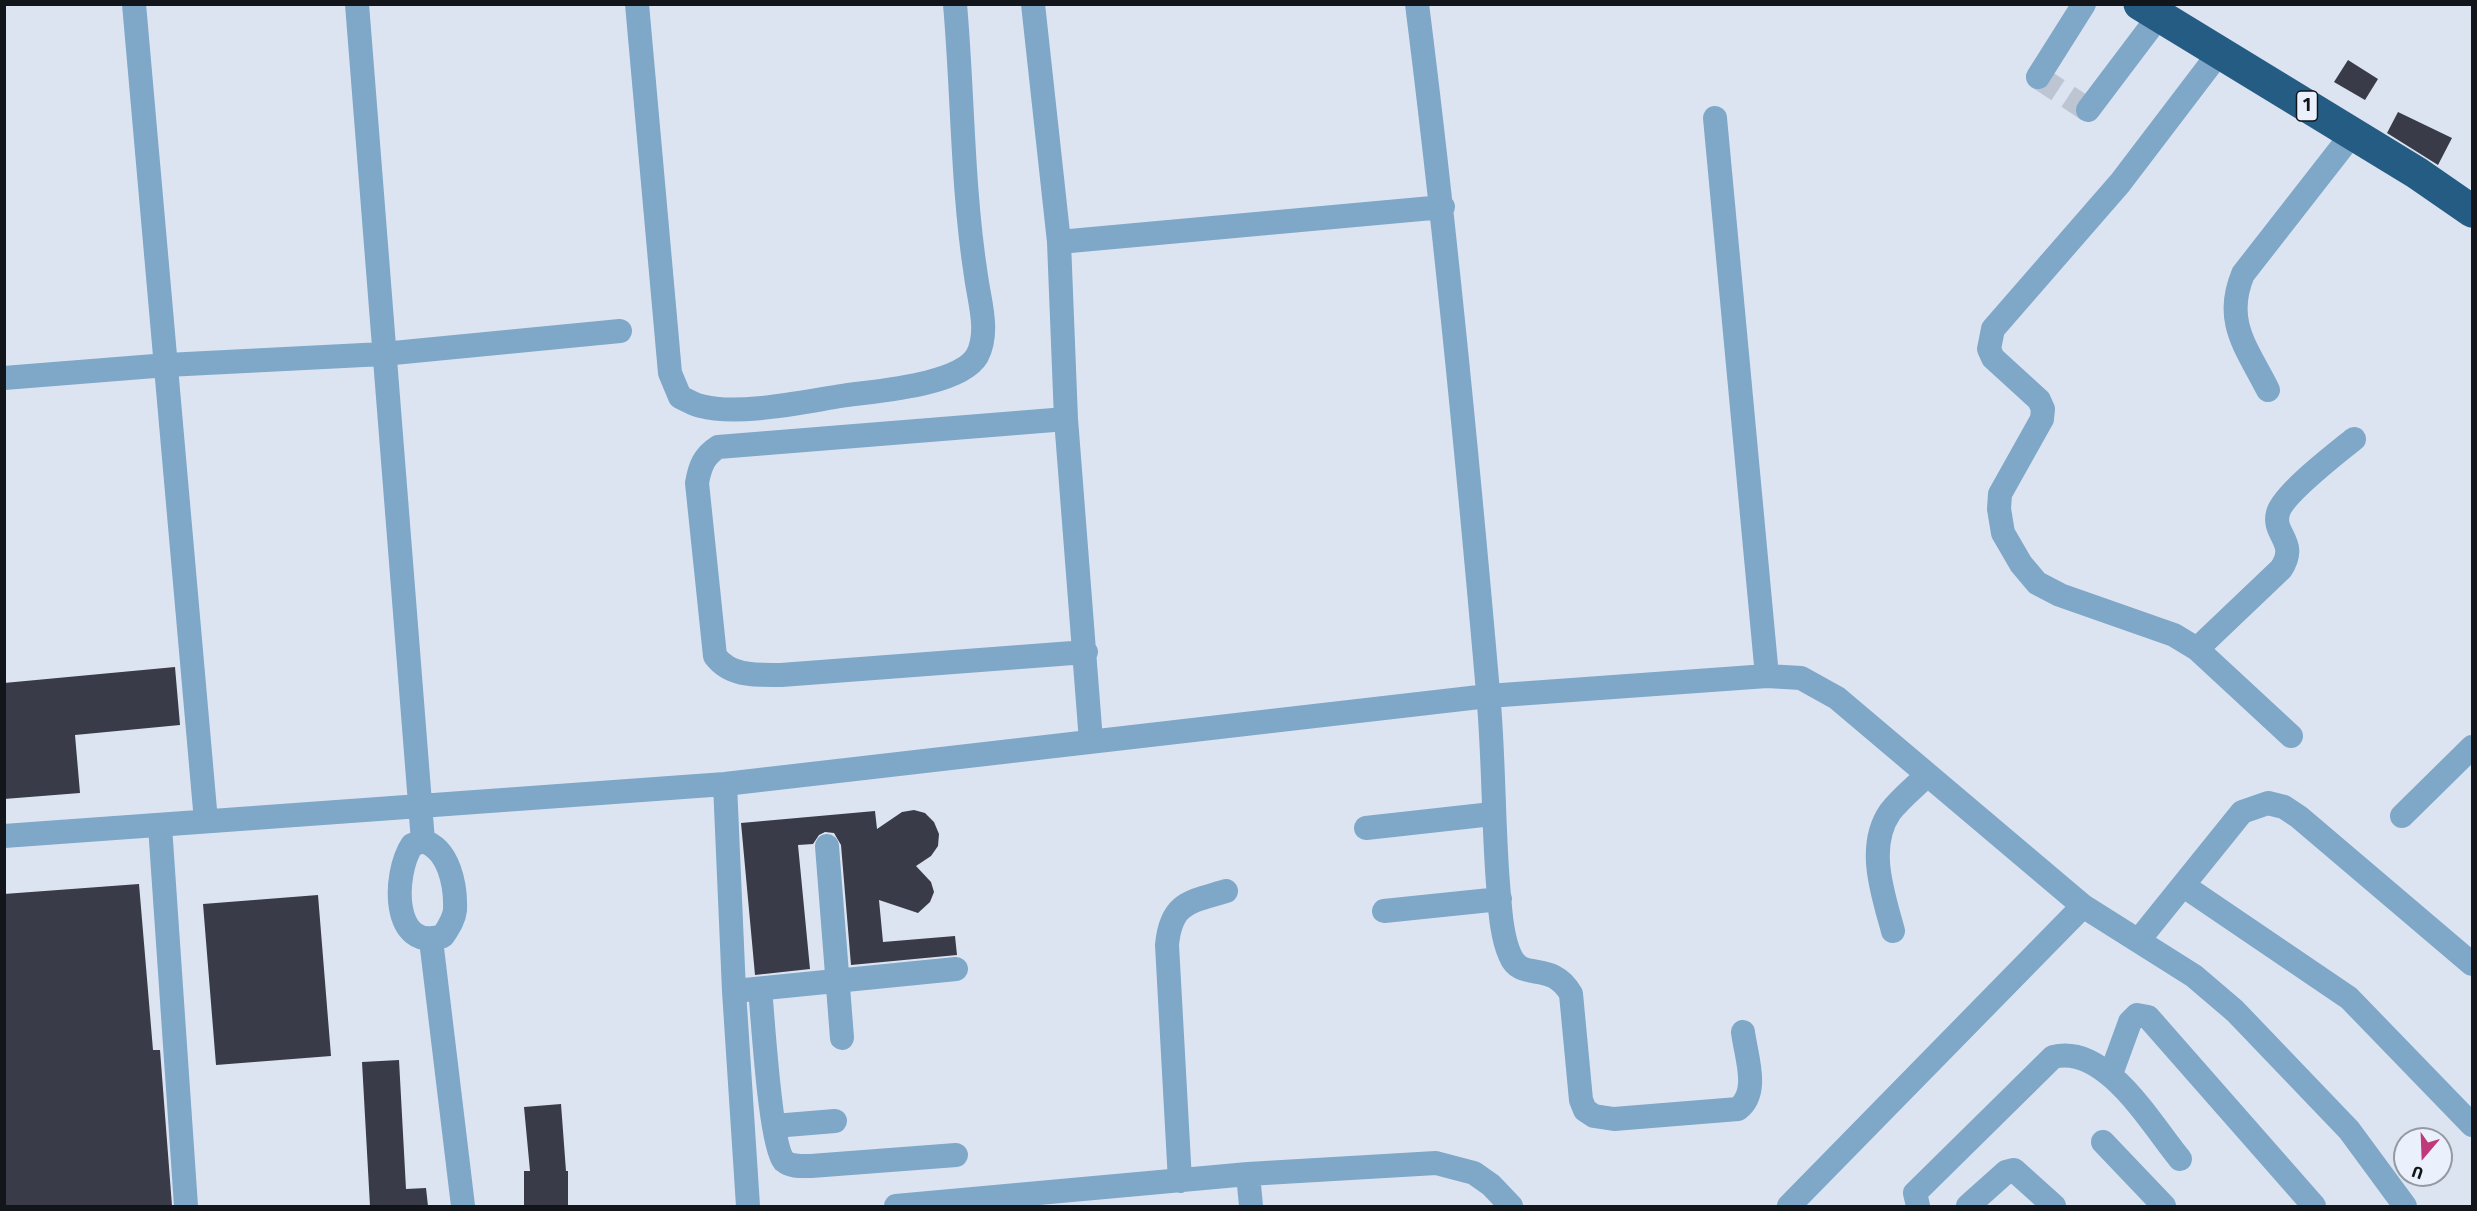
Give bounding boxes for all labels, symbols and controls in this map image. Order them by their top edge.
road number: 1 [2296,91,2318,121]
north arrow [2393,1127,2453,1187]
text: U [2410,1162,2426,1183]

